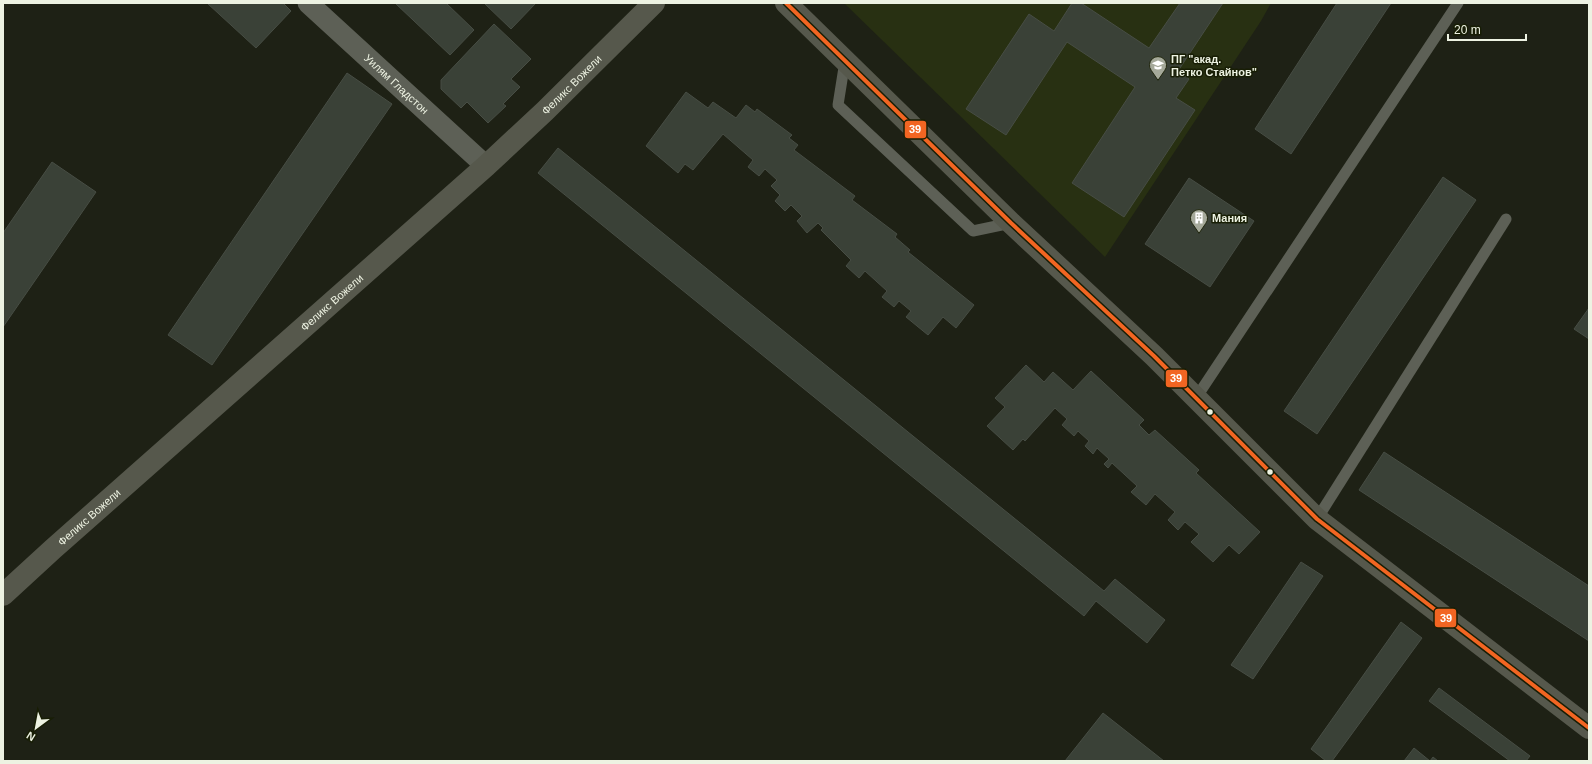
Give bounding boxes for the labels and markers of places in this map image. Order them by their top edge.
place label: ПГ "акад. Петко Стайнов" [1171,53,1257,78]
school or university icon: ПГ "акад. Петко Стайнов" [1148,55,1168,80]
building icon: Мания [1189,208,1209,233]
place label: Мания [1212,212,1247,224]
unlabelled marker [1205,407,1215,417]
unlabelled marker [1265,467,1275,477]

